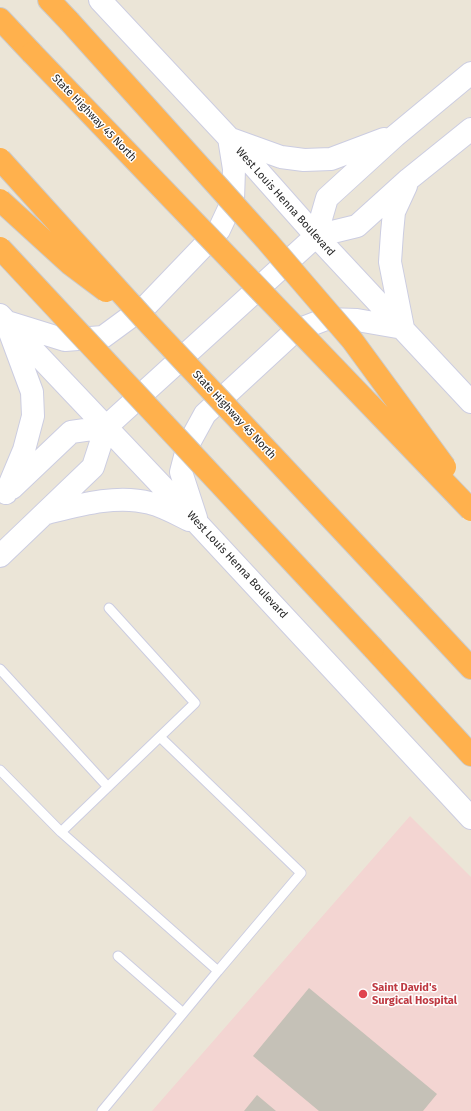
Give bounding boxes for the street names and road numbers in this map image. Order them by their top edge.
street label: State Highway 45 North [49,72,139,164]
street label: West Louis Henna Boulevard [233,145,337,259]
street label: State Highway 45 North [190,368,278,462]
street label: West Louis Henna Boulevard [184,509,290,621]

